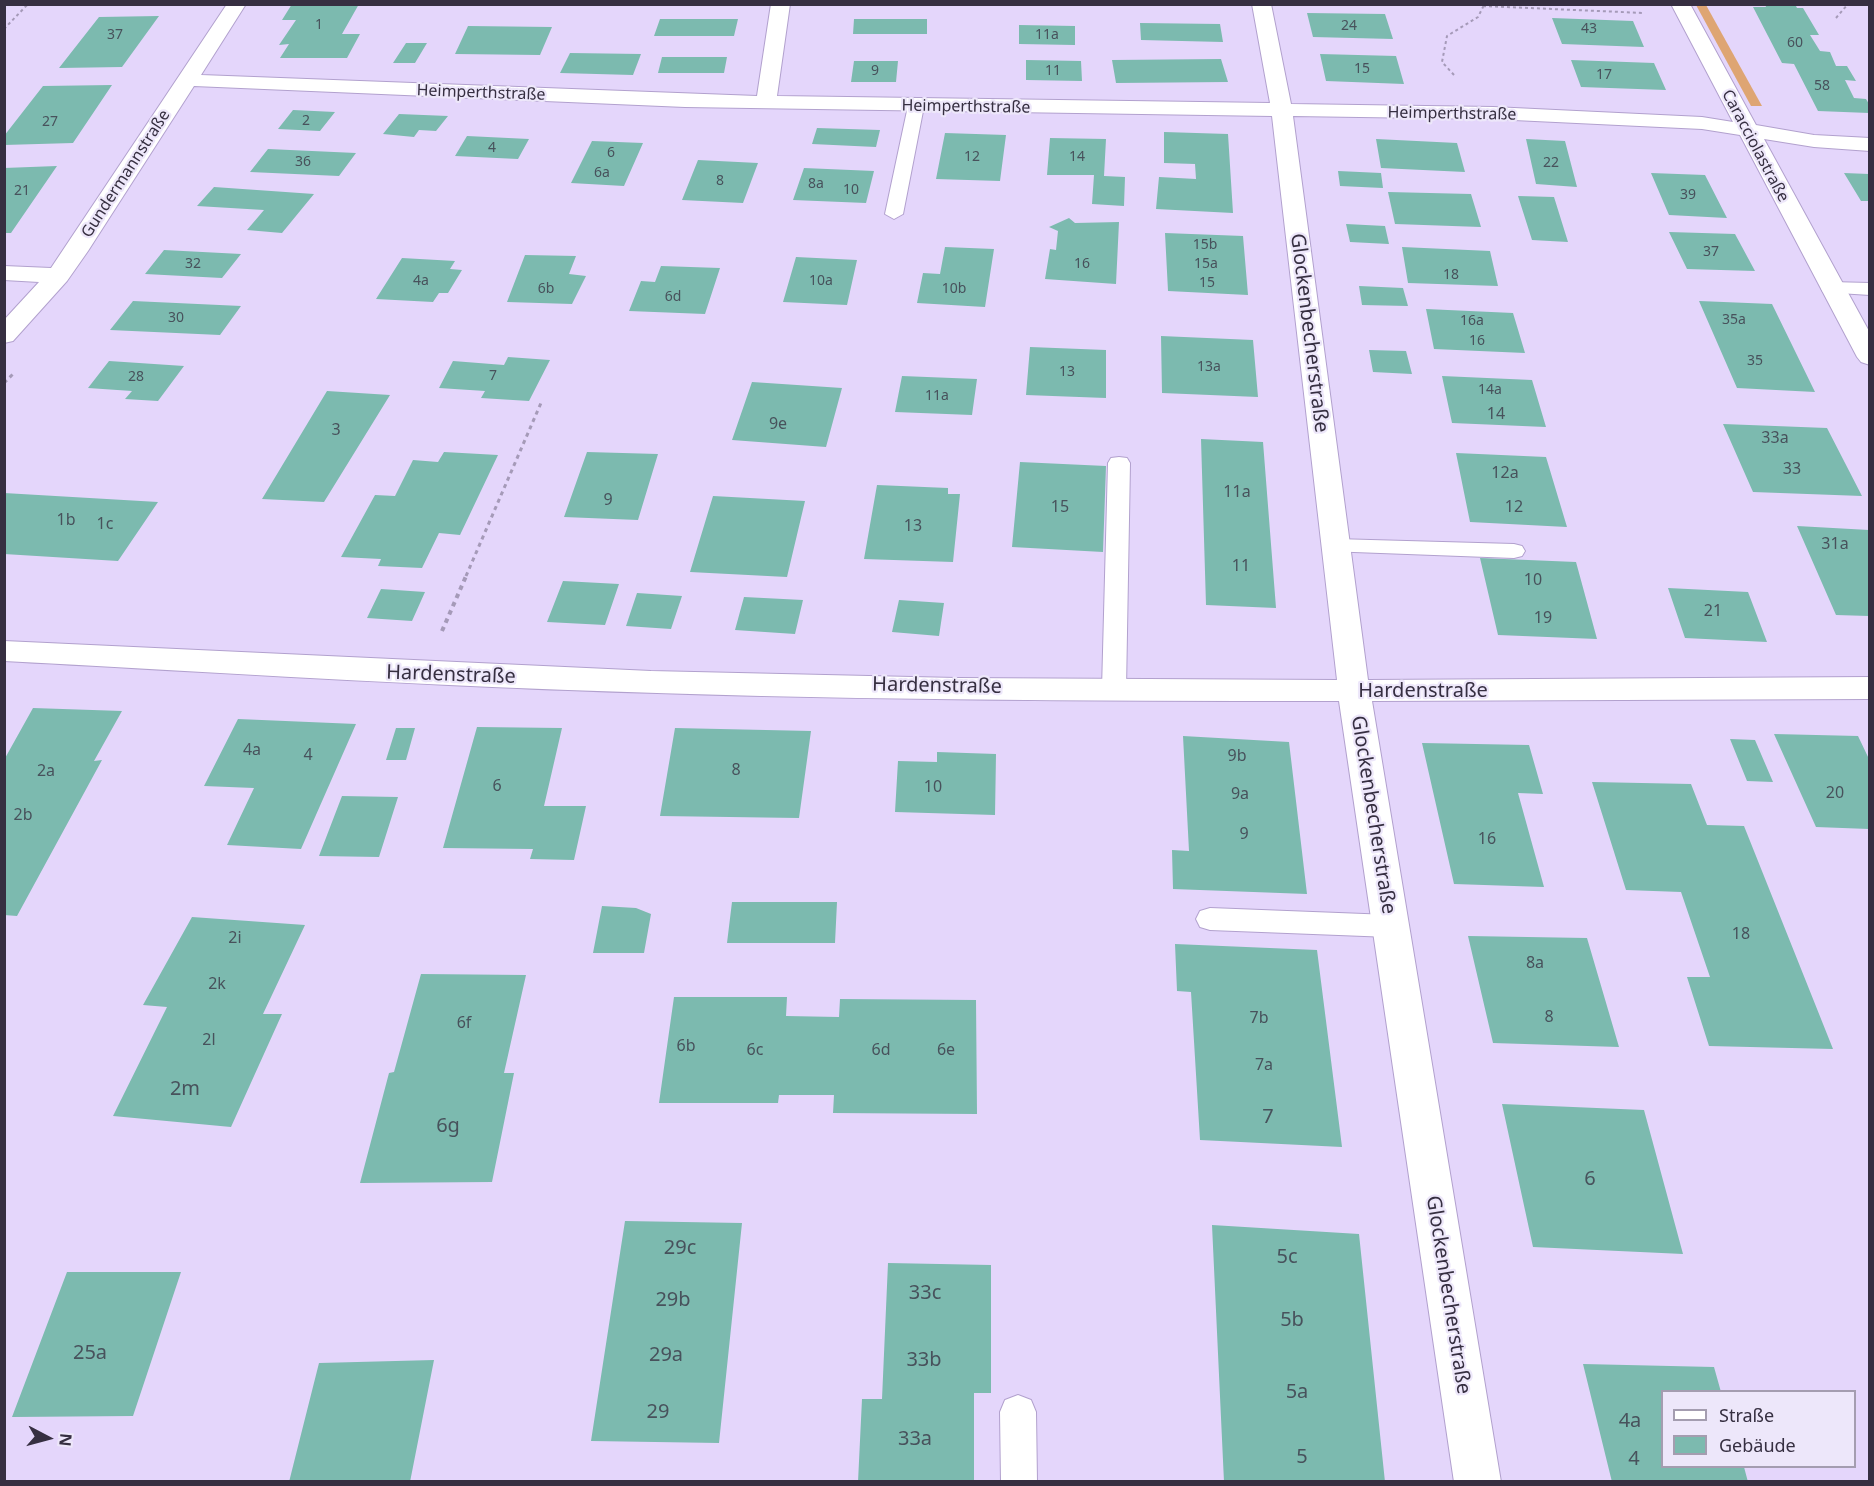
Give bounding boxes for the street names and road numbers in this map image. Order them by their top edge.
street label: Heimperthstraße [416,81,546,105]
street label: Caracciolastraße [1717,87,1793,205]
street label: Heimperthstraße [901,96,1031,118]
street label: Heimperthstraße [1387,103,1517,125]
street label: Gundermannstraße [78,107,174,241]
street label: Glockenbecherstraße [1285,232,1333,434]
street label: Hardenstraße [386,661,516,689]
street label: Hardenstraße [872,673,1002,699]
street label: Hardenstraße [1358,679,1488,703]
street label: Glockenbecherstraße [1345,714,1401,916]
street label: Glockenbecherstraße [1420,1194,1476,1396]

